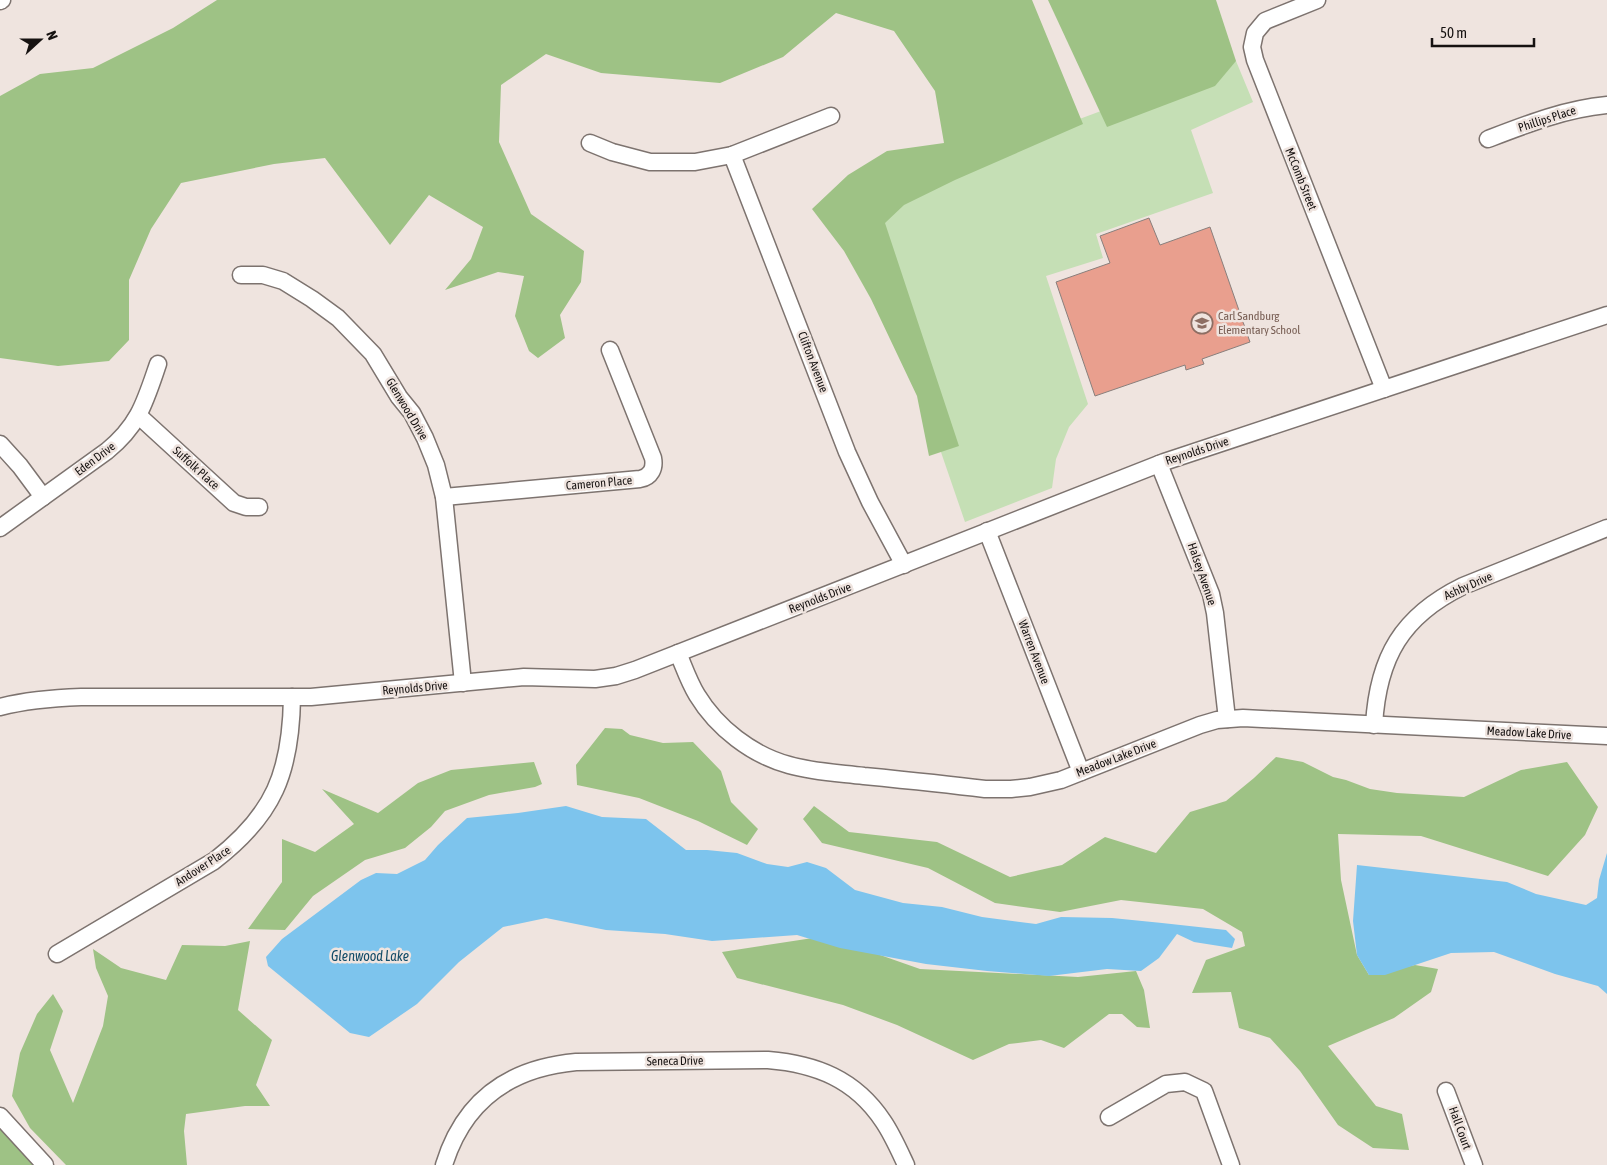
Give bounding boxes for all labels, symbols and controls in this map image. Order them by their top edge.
north arrow [15,15,65,65]
scale bar [1432,15,1534,47]
text: 50 m [1440,24,1467,41]
text: N [43,29,61,42]
street label: Phillips Place [1516,103,1578,135]
street label: McComb Street [1282,146,1320,213]
place label: Carl Sandburg Elementary School [1218,309,1301,337]
school or university icon: Carl Sandburg Elementary School [1190,311,1214,335]
street label: Clifton Avenue [795,329,831,395]
street label: Glenwood Drive [383,376,431,442]
street label: Reynolds Drive [1164,434,1230,468]
street label: Eden Drive [72,439,118,479]
street label: Suffolk Place [170,444,222,492]
street label: Cameron Place [565,473,633,493]
street label: Halsey Avenue [1185,541,1219,607]
street label: Ashby Drive [1442,569,1494,603]
street label: Reynolds Drive [787,580,853,616]
street label: Warren Avenue [1015,618,1053,686]
street label: Reynolds Drive [382,678,448,698]
street label: Meadow Lake Drive [1486,724,1572,742]
street label: Meadow Lake Drive [1074,736,1158,780]
street label: Andover Place [173,843,233,889]
water label: Glenwood Lake [331,948,409,964]
street label: Seneca Drive [647,1054,703,1068]
street label: Hall Court [1446,1105,1474,1152]

